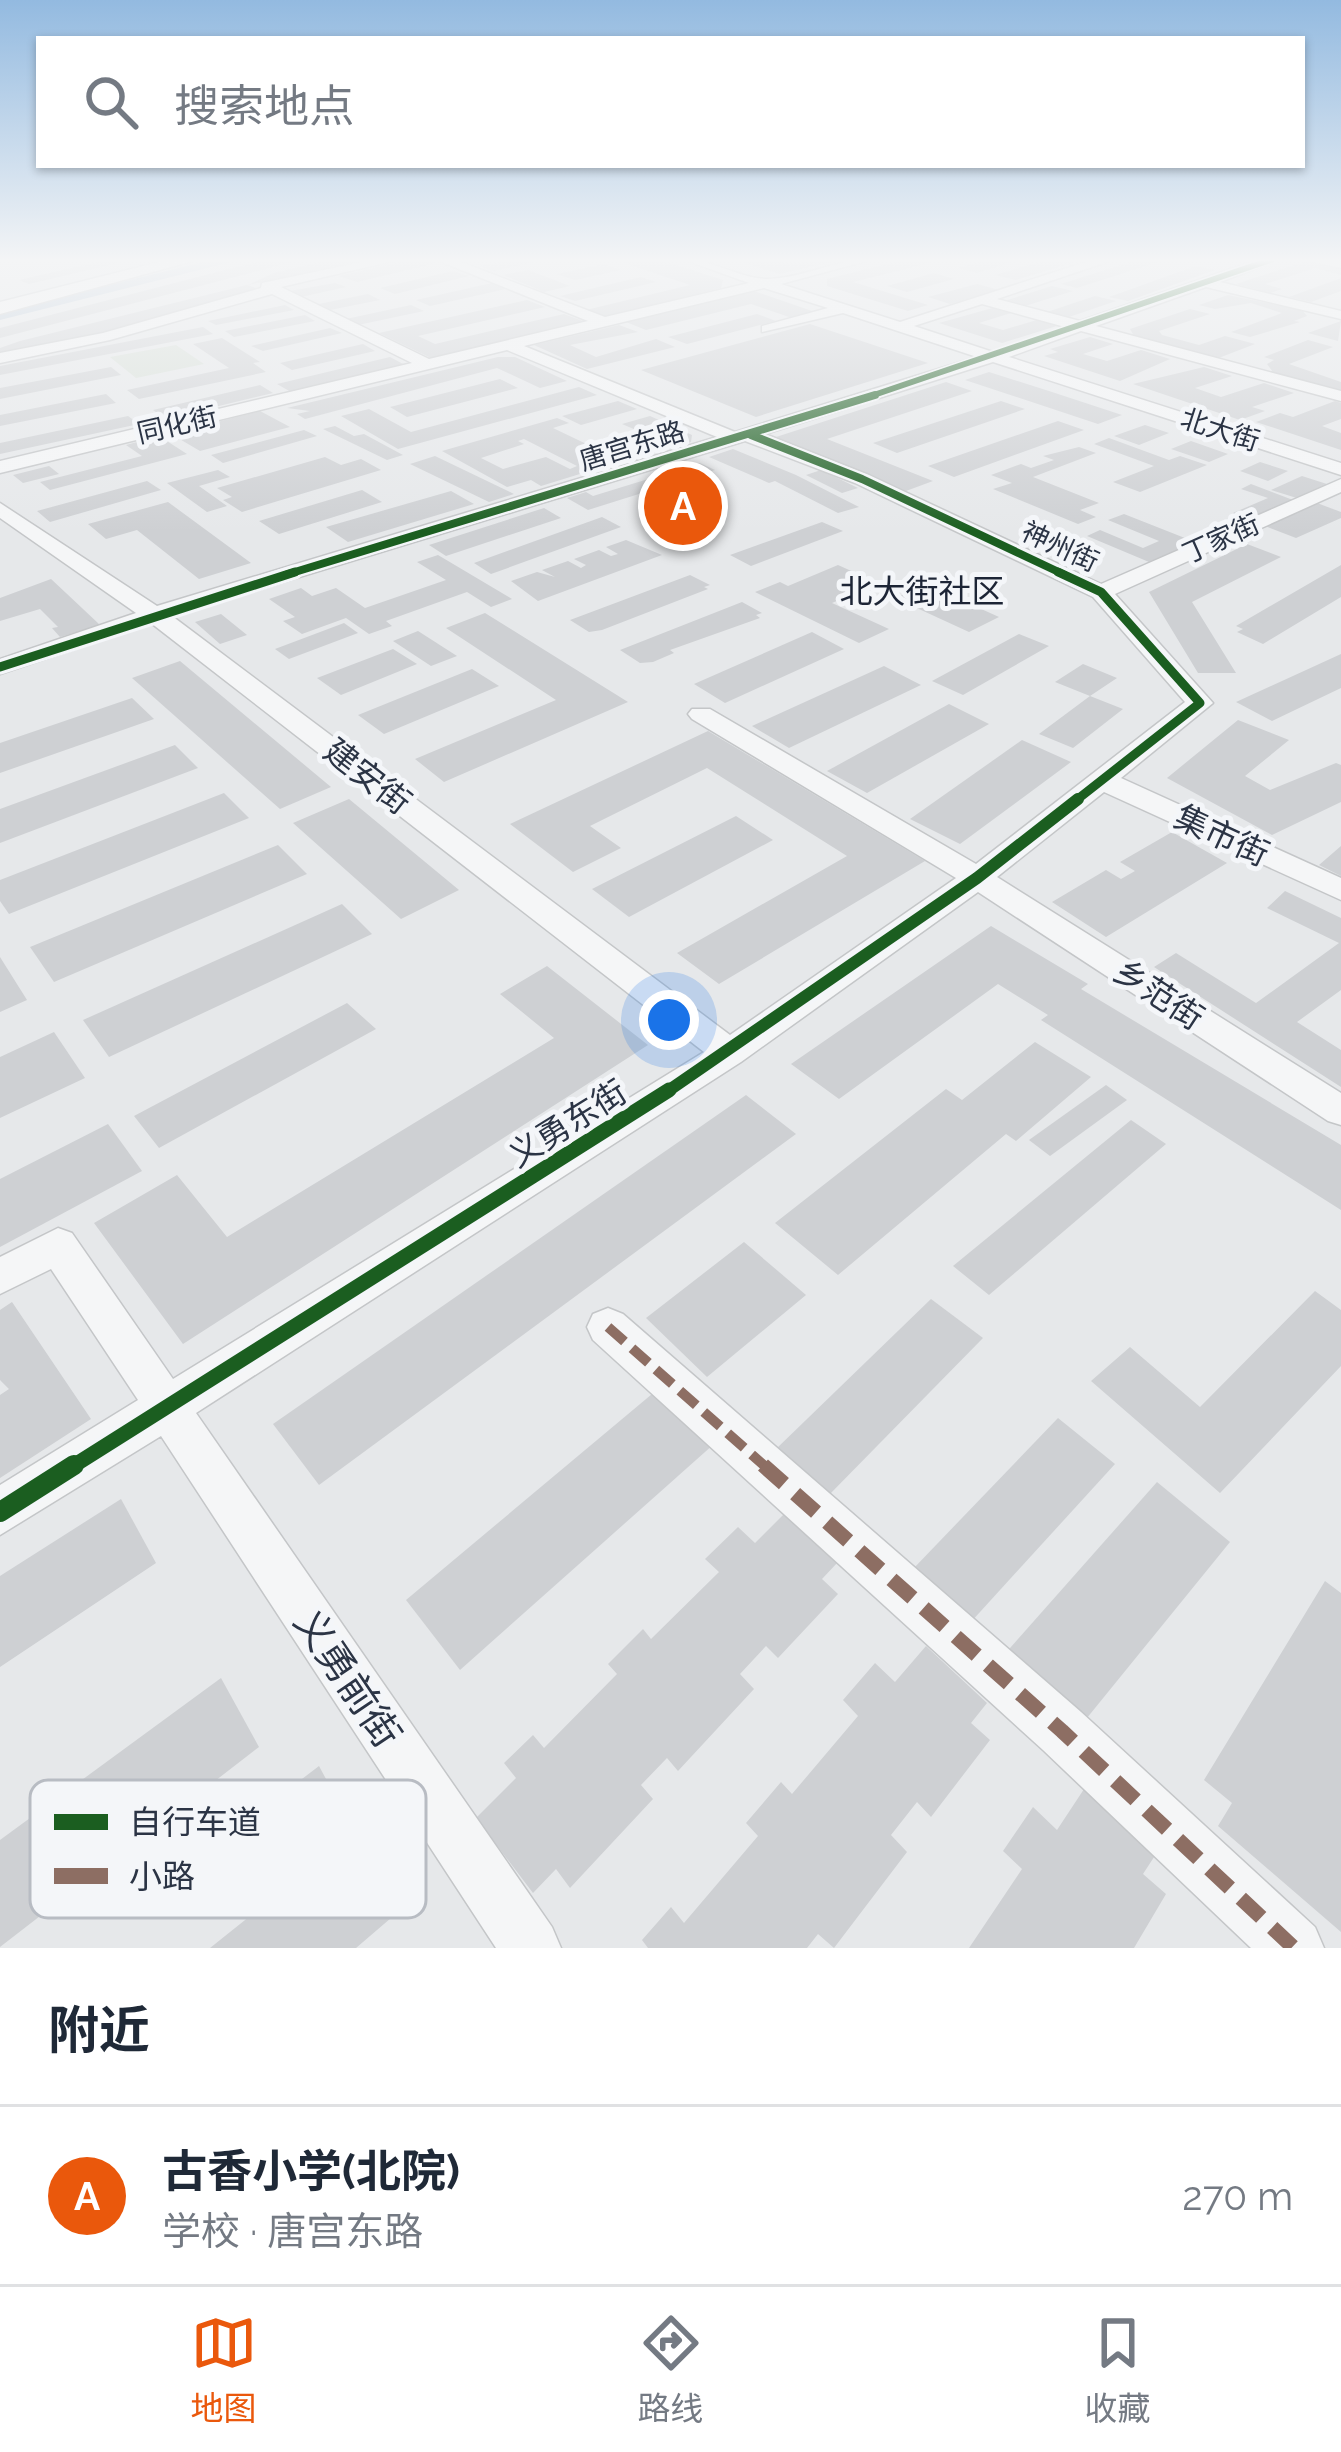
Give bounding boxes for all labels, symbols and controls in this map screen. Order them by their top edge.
search box [36,36,1305,168]
icon: search [78,69,144,135]
text: 搜索地点 [174,80,354,133]
street label: 同化街 [134,400,220,449]
street label: 北大街 [1177,402,1263,457]
street label: 唐宫东路 [576,415,688,476]
pin: A [644,461,722,551]
street label: 丁家街 [1177,508,1264,569]
street label: 神州街 [1017,515,1103,578]
district label: 北大街社区 [840,572,1005,611]
street label: 建安街 [317,731,419,822]
street label: 集市街 [1169,797,1275,874]
street label: 乡范街 [1107,951,1211,1038]
your location [639,990,699,1050]
street label: 义勇东街 [501,1072,634,1175]
street label: 义勇前街 [285,1600,411,1756]
legend [30,1780,426,1918]
text: 自行车道 [129,1803,261,1842]
text: 小路 [129,1857,195,1896]
text: 附近 [48,2000,150,2060]
text: 古香小学(北院) [162,2145,460,2198]
text: A [74,2173,100,2219]
text: 270 m [1182,2173,1293,2219]
text: 学校 · 唐宫东路 [162,2208,423,2254]
tab: 地图 [191,2310,257,2430]
tab: 路线 [638,2310,704,2430]
tab: 收藏 [1085,2310,1151,2430]

